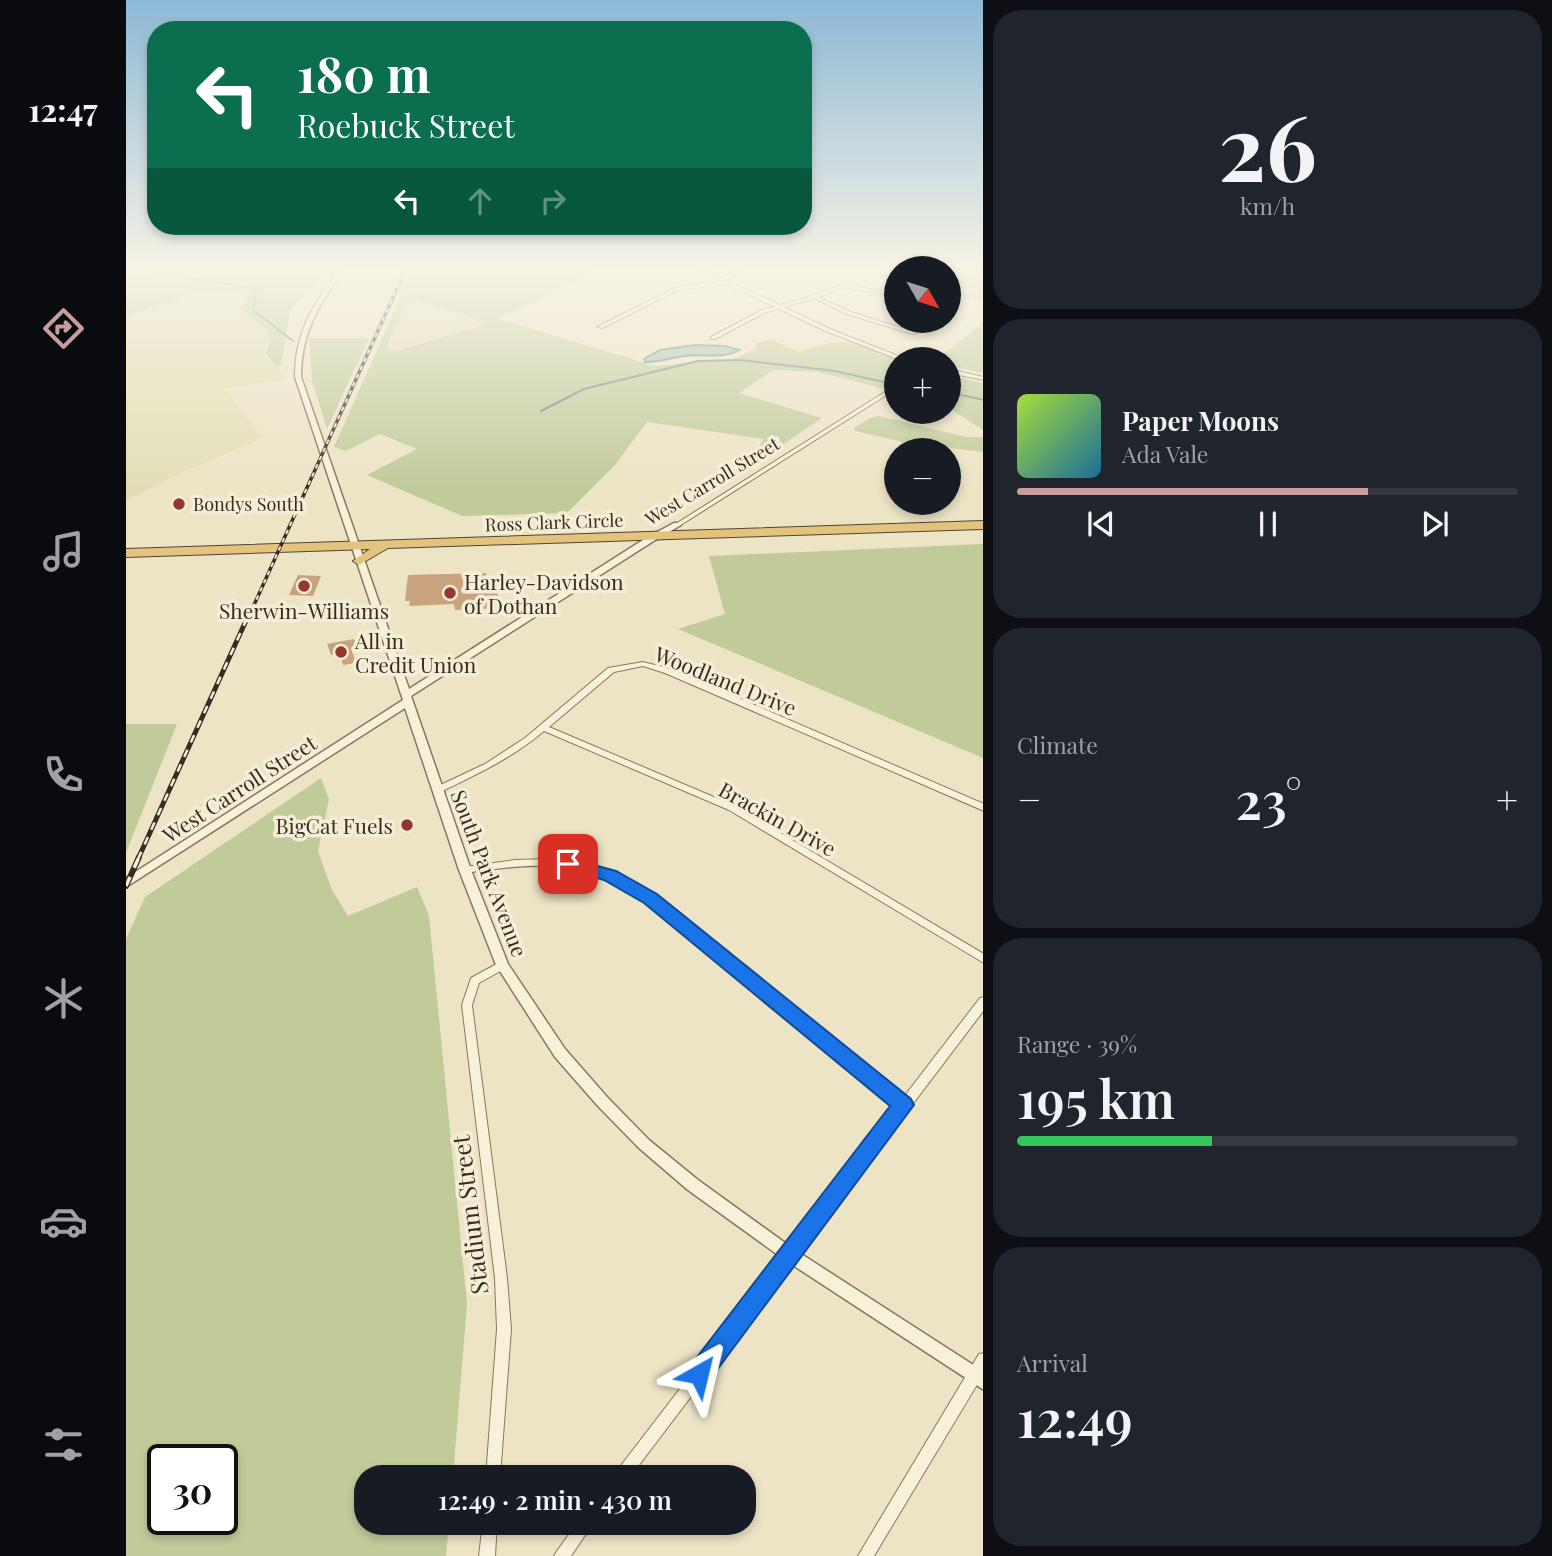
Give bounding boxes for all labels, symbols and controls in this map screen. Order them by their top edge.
text: 180 m [297,40,431,105]
icon: left [182,49,273,140]
text: 26 [1218,84,1317,205]
text: 12:47 [28,87,98,130]
text: Roebuck Street [297,103,515,146]
icon: left [388,182,426,220]
icon: ahead [461,182,499,220]
icon: right [534,182,572,220]
text: km/h [1240,190,1295,221]
north arrow [884,256,961,332]
map controls [884,256,961,515]
icon: directions [39,304,88,353]
button: + [884,347,961,424]
text: Paper Moons [1122,403,1279,438]
street label: West Carroll Street [640,431,784,531]
button: − [884,438,961,515]
text: Ada Vale [1122,438,1209,469]
place label: Bondys South [193,492,304,516]
marker: Bondys South [171,496,187,512]
icon: previous [1082,505,1120,543]
icon: pause [1249,505,1287,543]
icon: next [1416,505,1454,543]
street label: Ross Clark Circle [484,508,624,536]
icon: music [39,527,88,576]
place label: Harley-Davidson of Dothan [464,567,624,619]
marker: Sherwin-Williams [296,578,312,594]
marker: Harley-Davidson of Dothan [442,585,458,601]
place label: Sherwin-Williams [219,596,389,624]
place label: All in Credit Union [354,626,477,678]
street label: Woodland Drive [650,638,801,721]
marker: All in Credit Union [333,644,349,660]
street label: West Carroll Street [156,727,322,849]
text: Climate [1017,729,1098,760]
icon: phone [39,750,88,799]
text: 23° [1236,764,1302,833]
text: − [1017,773,1042,824]
text: + [1496,773,1518,824]
street label: Brackin Drive [714,774,842,862]
street label: South Park Avenue [445,785,535,961]
place label: BigCat Fuels [276,811,393,839]
marker: BigCat Fuels [399,817,415,833]
pin [538,834,598,894]
icon: arrive [549,845,587,883]
icon: climate [39,974,88,1023]
text: Range · 39% [1017,1028,1137,1059]
text: 195 km [1017,1063,1175,1132]
street label: Stadium Street [443,1133,495,1296]
icon: car [39,1197,88,1246]
position arrow [662,1337,736,1411]
text: Arrival [1017,1347,1088,1378]
text: 12:49 [1017,1382,1133,1451]
icon: filters [39,1420,88,1469]
speed limit sign: 30 [147,1444,238,1535]
text: 12:49 · 2 min · 430 m [438,1482,672,1517]

